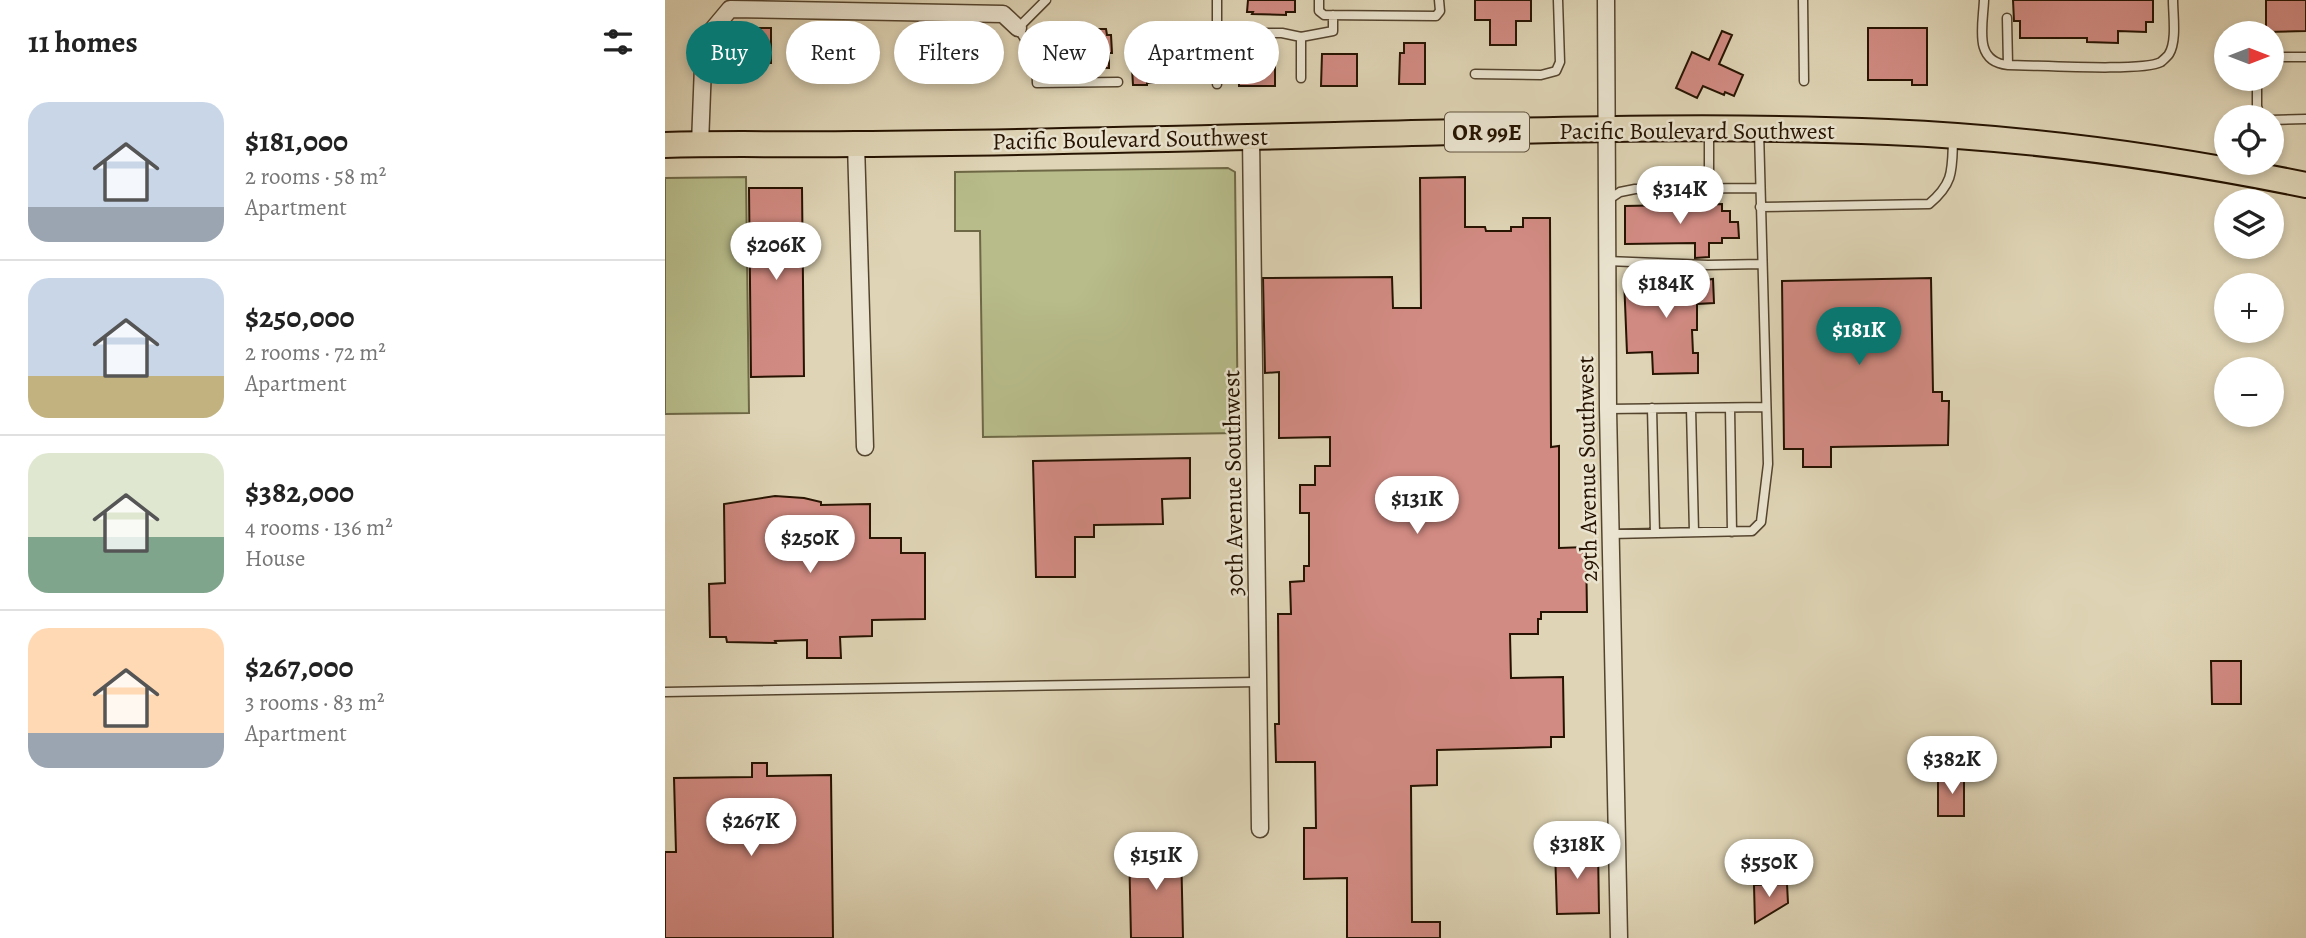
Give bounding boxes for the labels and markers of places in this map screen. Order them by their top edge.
pin: $314K [1631,166,1729,226]
pin: $206K [727,222,825,282]
pin: $184K [1617,260,1715,320]
pin: $181K [1810,308,1908,367]
pin: $131K [1368,476,1466,536]
pin: $250K [761,516,859,575]
pin: $382K [1903,736,2001,796]
pin: $267K [702,798,800,858]
pin: $318K [1528,822,1626,881]
pin: $151K [1107,832,1205,892]
pin: $550K [1720,839,1818,899]

